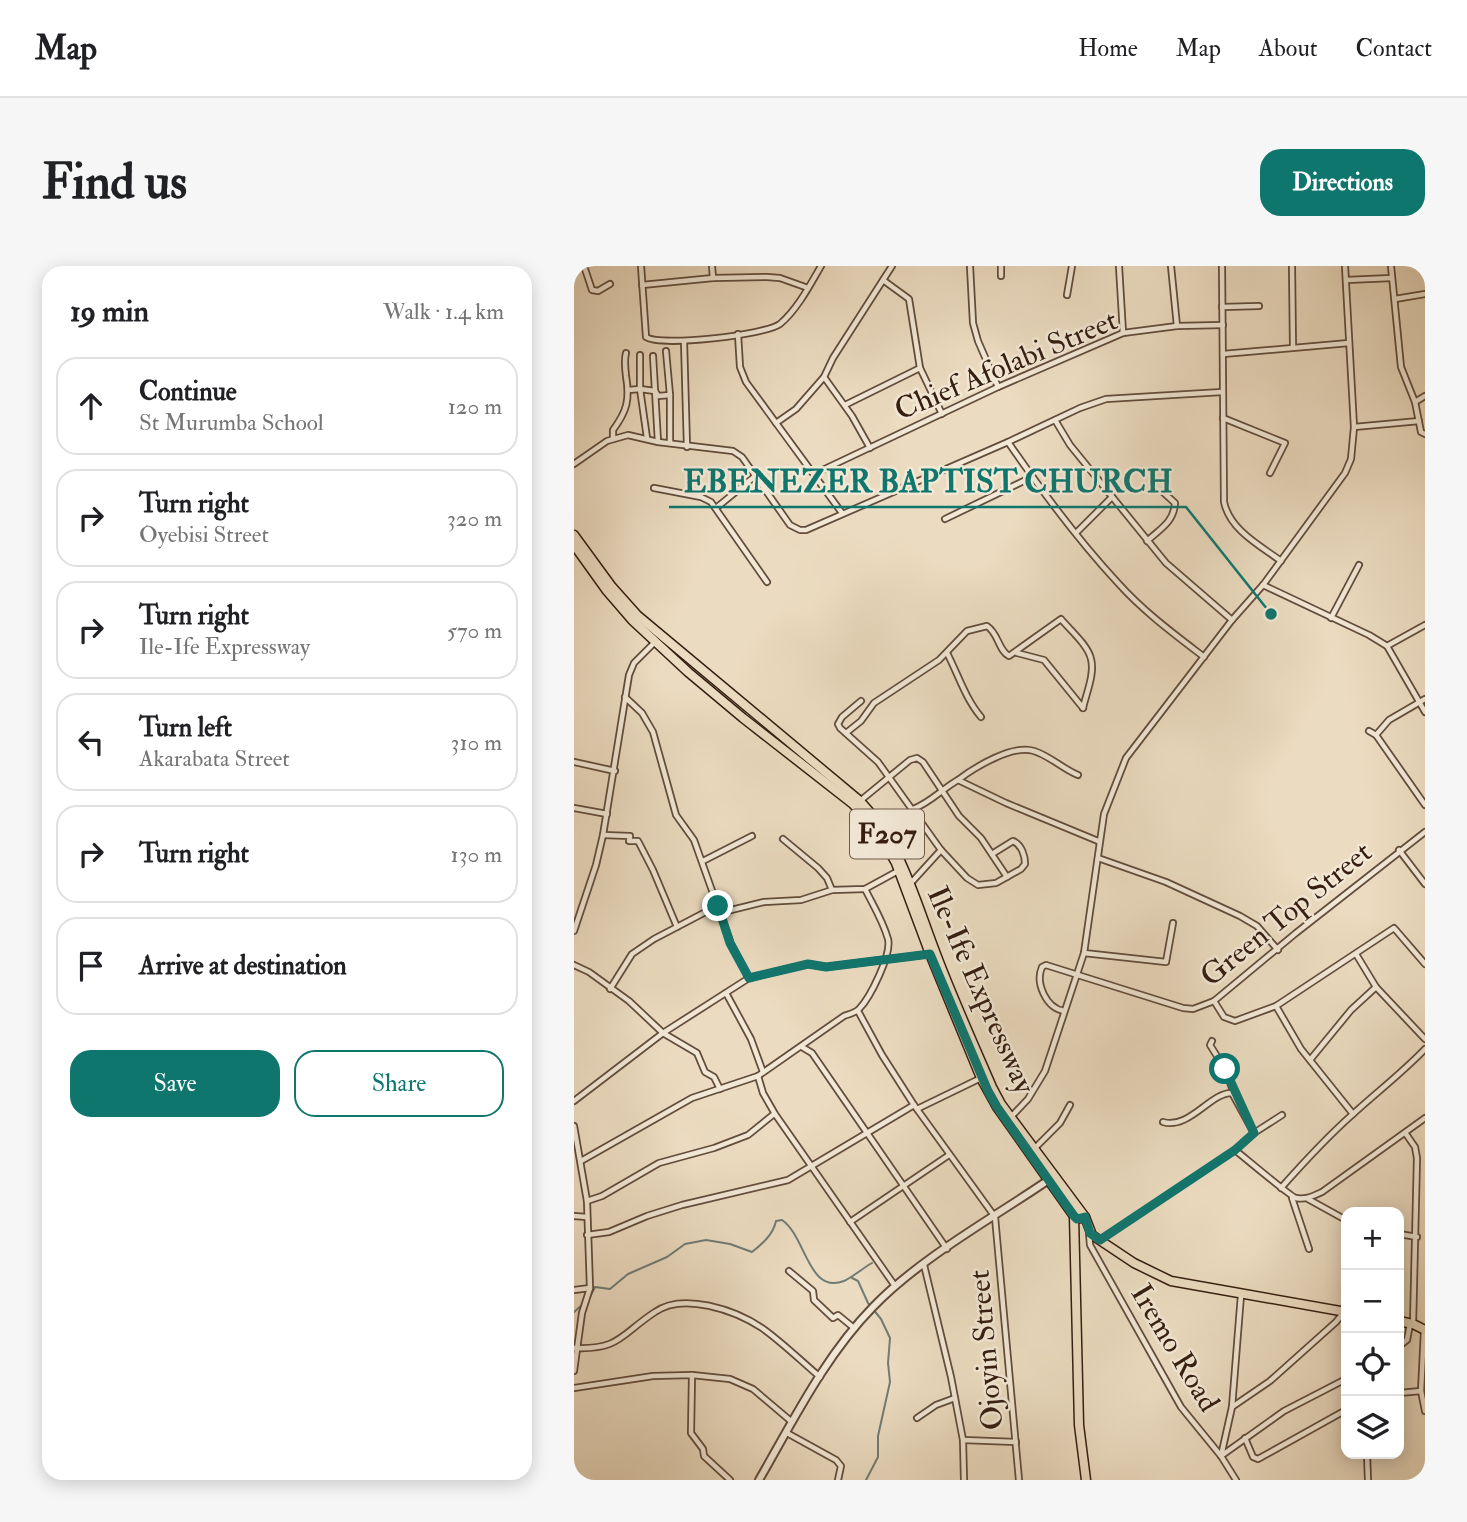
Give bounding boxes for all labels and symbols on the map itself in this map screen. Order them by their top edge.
street label: Chief Afolabi Street [889,301,1123,429]
callout: EBENEZER BAPTIST CHURCH [669,454,1186,507]
text: EBENEZER BAPTIST CHURCH [683,462,1173,502]
road number: F207 [850,810,924,858]
street label: Green Top Street [1193,833,1379,994]
street label: Ile-Ife Expressway [919,880,1044,1100]
route end [702,890,733,921]
route start [1209,1053,1240,1084]
street label: Ojoyin Street [961,1268,1011,1432]
street label: Iremo Road [1122,1277,1228,1419]

